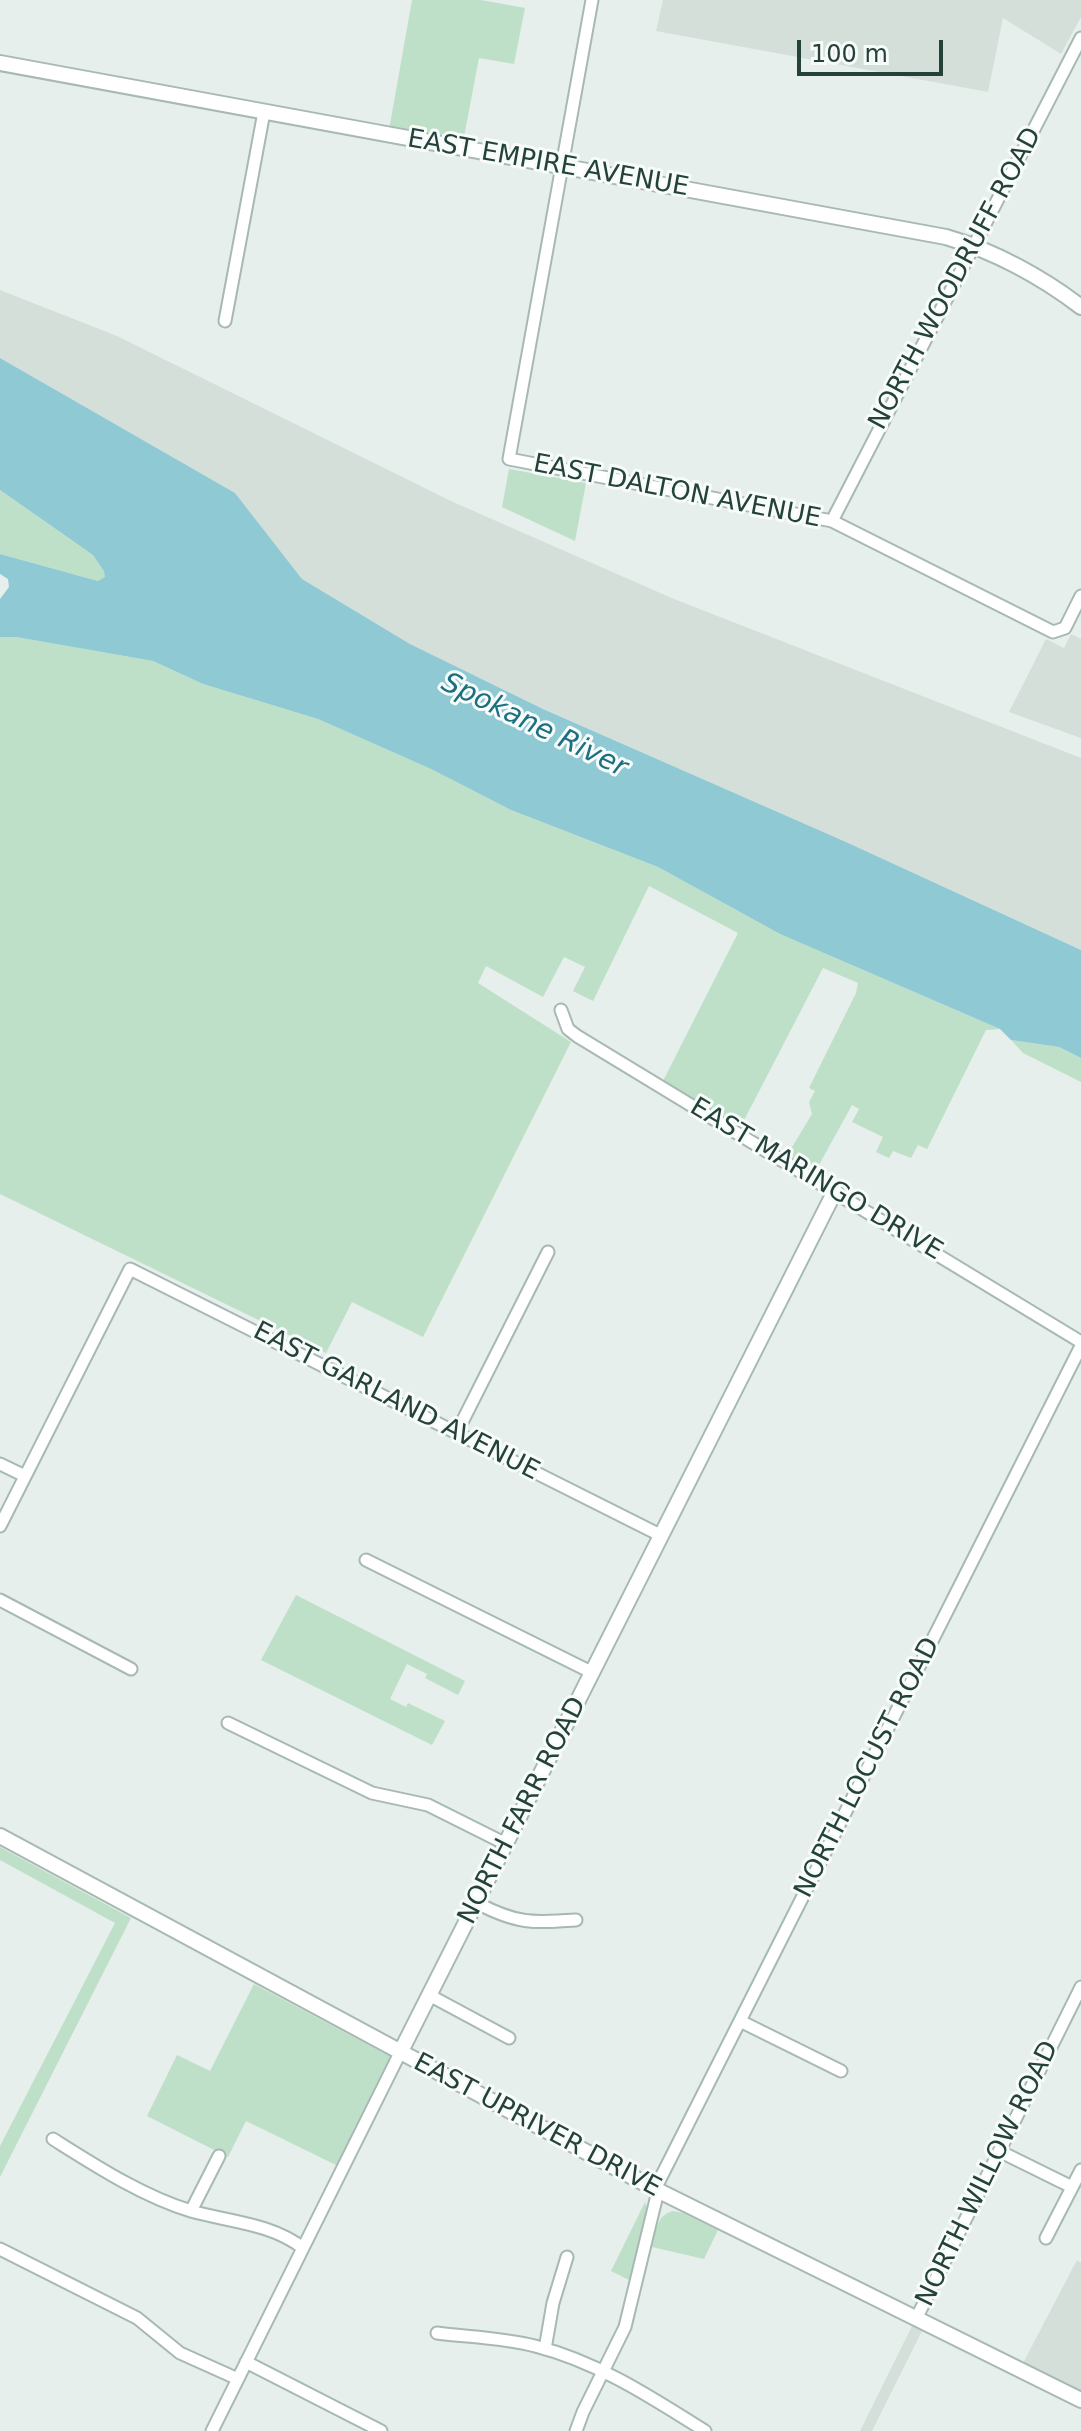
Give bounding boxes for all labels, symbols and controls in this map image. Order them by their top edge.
scale bar [801,24,947,74]
text: 100 m [811,40,888,68]
street label: NORTH WOODRUFF ROAD [863,123,1049,435]
street label: EAST EMPIRE AVENUE [405,124,691,204]
street label: EAST DALTON AVENUE [530,449,824,535]
water label: Spokane River [436,667,632,785]
street label: EAST MARINGO DRIVE [684,1092,948,1268]
street label: EAST GARLAND AVENUE [248,1316,544,1488]
street label: NORTH LOCUST ROAD [789,1633,947,1903]
street label: NORTH FARR ROAD [452,1692,594,1930]
street label: NORTH WILLOW ROAD [910,2036,1066,2312]
street label: EAST UPRIVER DRIVE [408,2047,666,2205]

